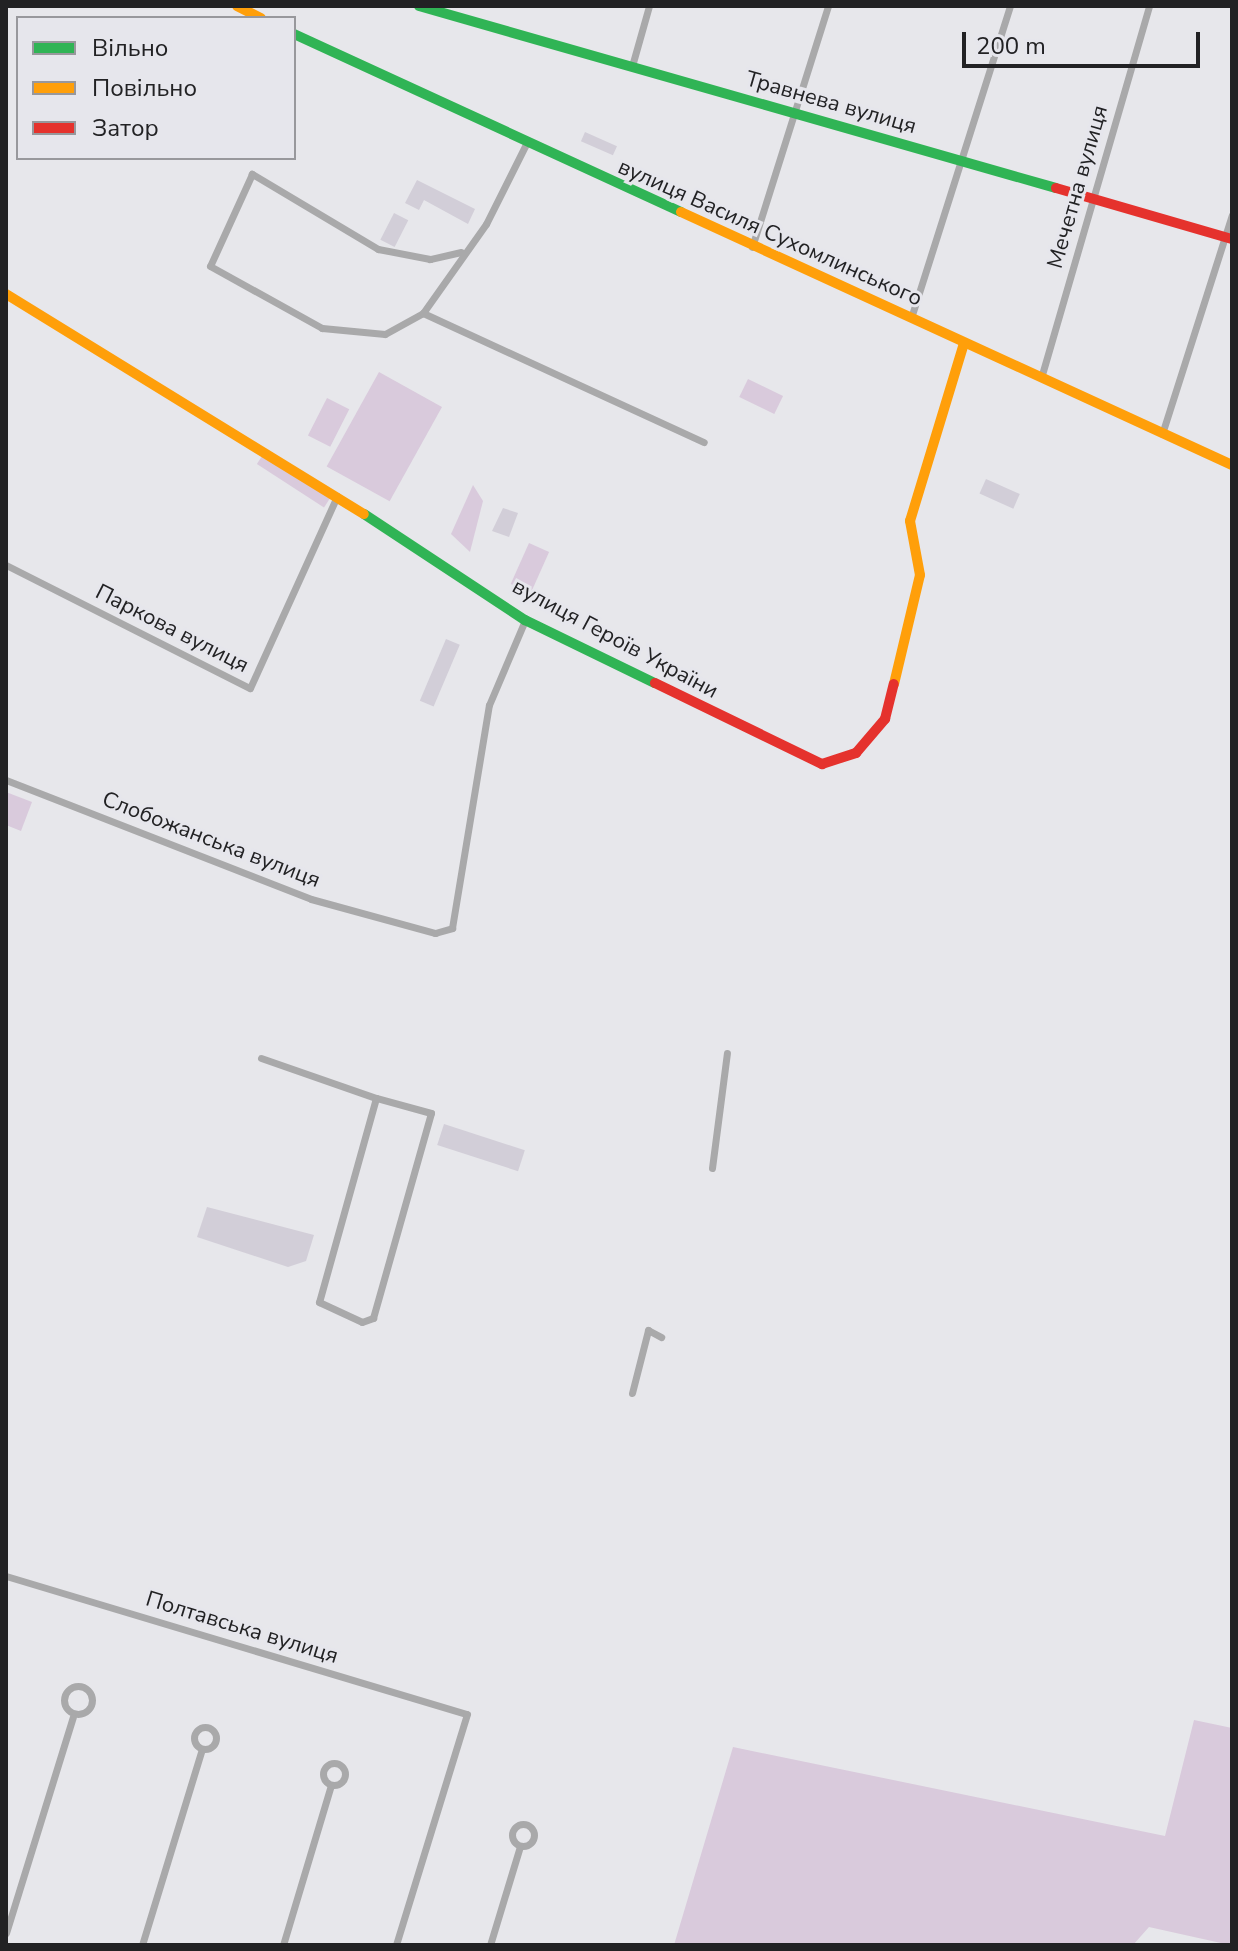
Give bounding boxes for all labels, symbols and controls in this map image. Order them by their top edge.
legend [16,16,296,160]
scale bar [966,16,1204,66]
text: 200 m [976,30,1046,62]
text: Вільно [92,32,168,64]
street label: Травнева вулиця [743,66,919,140]
text: Повільно [92,72,197,104]
street label: Мечетна вулиця [1042,102,1114,272]
text: Затор [92,112,159,144]
street label: вулиця Василя Сухомлинського [614,154,926,312]
street label: вулиця Героїв України [508,574,722,704]
street label: Паркова вулиця [91,579,253,679]
street label: Слобожанська вулиця [98,786,324,894]
street label: Полтавська вулиця [143,1586,341,1670]

